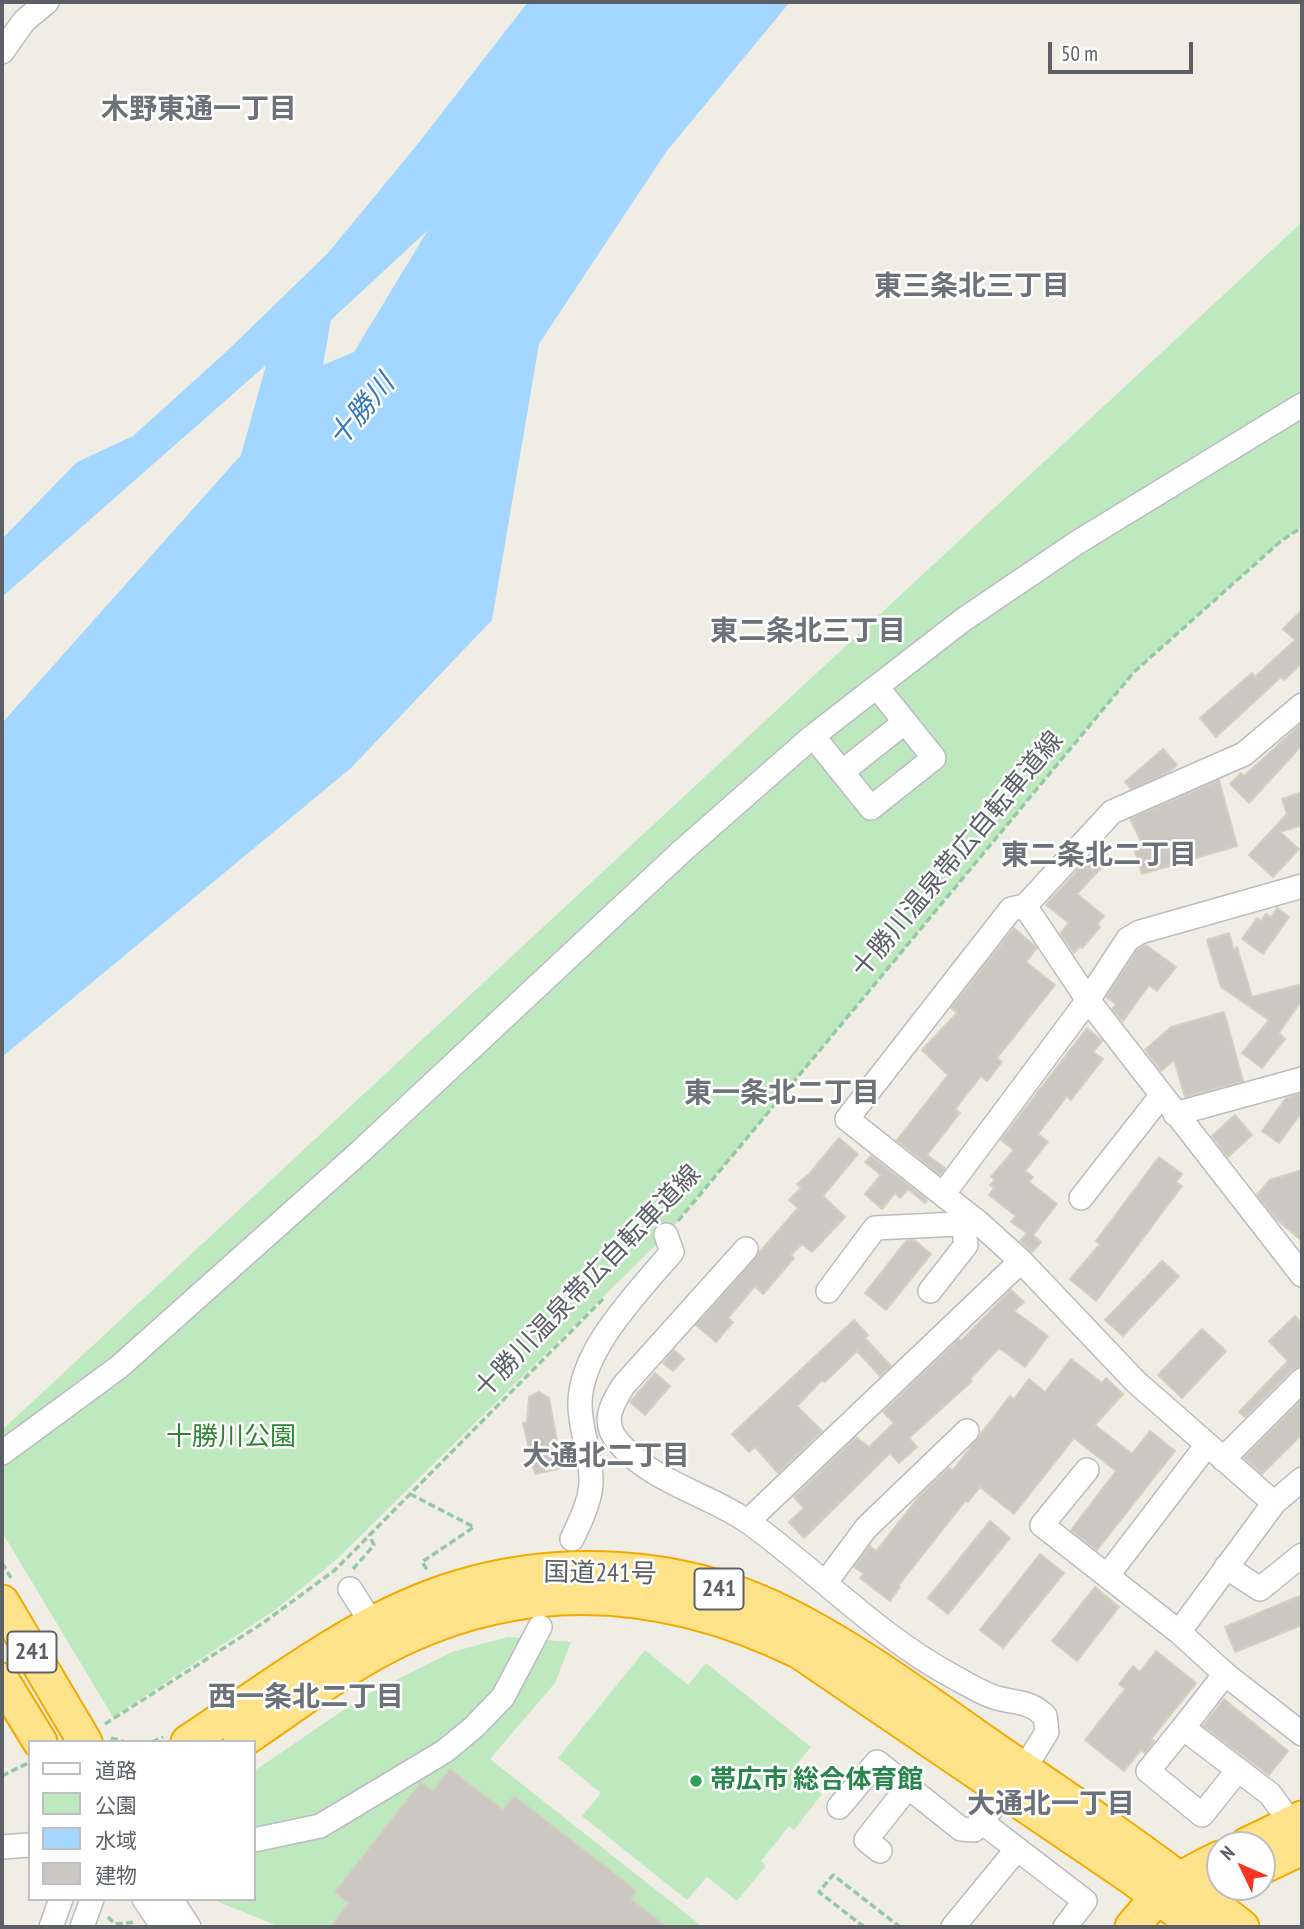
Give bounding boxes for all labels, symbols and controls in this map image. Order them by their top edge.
scale bar [1052,28,1197,72]
text: 50 m [1061,40,1098,67]
district label: 木野東通一丁目 [101,93,297,127]
district label: 東三条北三丁目 [874,270,1070,304]
water label: 十勝川 [322,368,402,454]
district label: 東二条北三丁目 [710,615,906,649]
street label: 十勝川温泉帯広自転車道線 [846,725,1070,985]
district label: 東二条北二丁目 [1001,839,1197,873]
district label: 東一条北二丁目 [684,1077,880,1111]
street label: 十勝川温泉帯広自転車道線 [468,1159,708,1405]
park label: 十勝川公園 [166,1422,296,1454]
district label: 大通北二丁目 [522,1440,690,1474]
street label: 国道241号 [543,1557,657,1591]
road number: 241 [694,1568,744,1610]
road number: 241 [7,1632,56,1672]
district label: 西一条北二丁目 [208,1681,404,1715]
legend [28,1740,256,1901]
text: 道路 [95,1757,137,1784]
place label: 帯広市 総合体育館 [710,1765,923,1797]
marker: 帯広市 総合体育館 [688,1773,704,1789]
district label: 大通北一丁目 [967,1788,1135,1822]
text: 公園 [95,1792,137,1819]
text: 水域 [95,1827,137,1854]
north arrow [1206,1831,1276,1901]
text: N [1215,1841,1240,1865]
text: 建物 [95,1862,137,1889]

